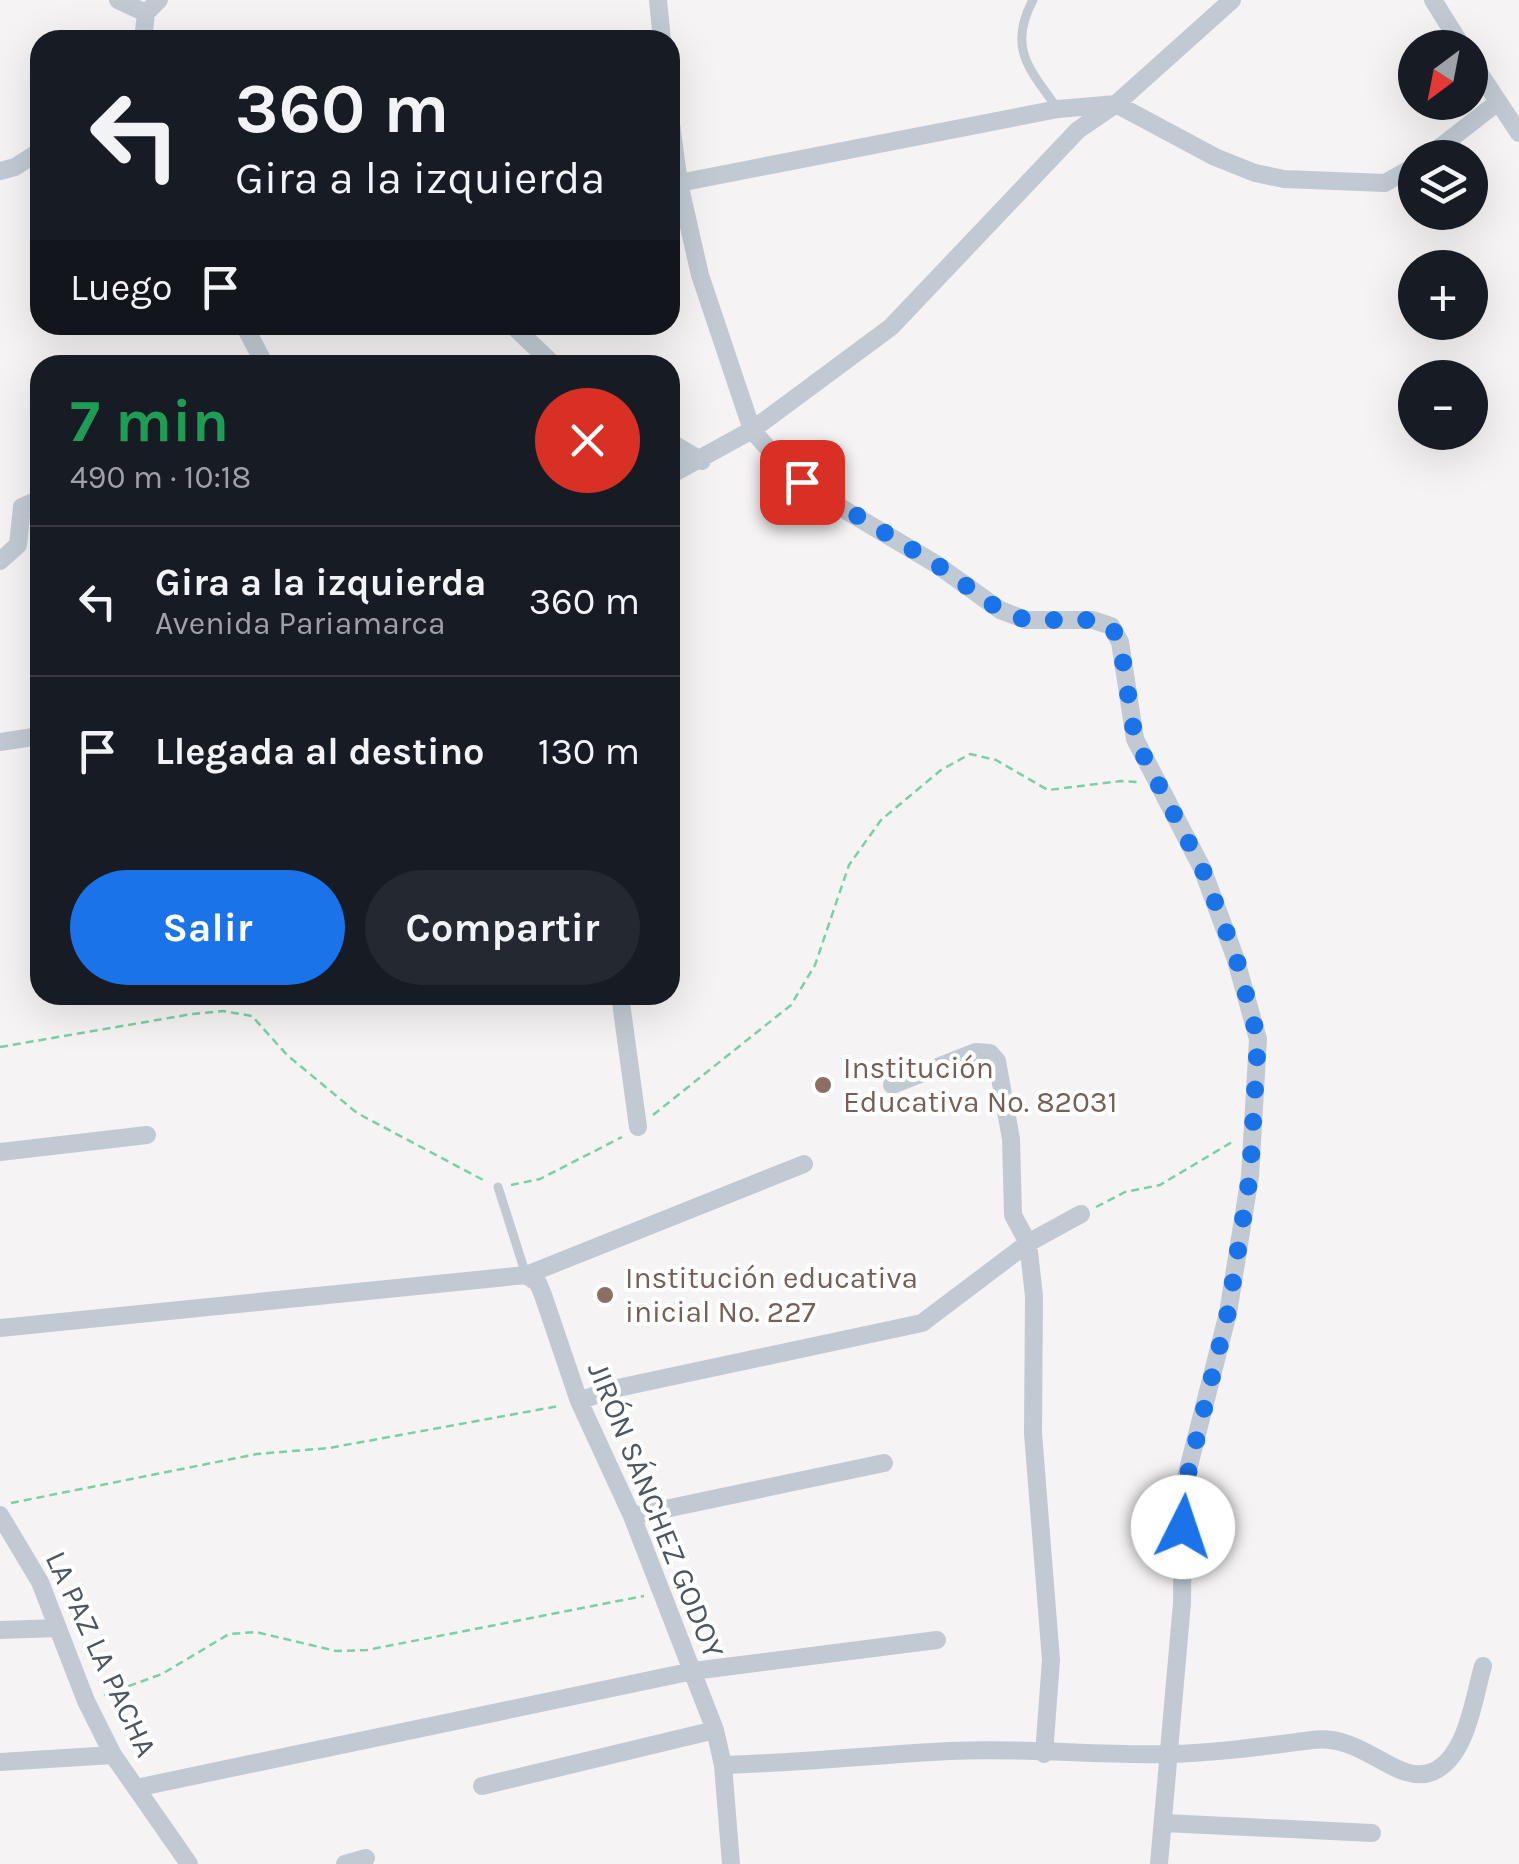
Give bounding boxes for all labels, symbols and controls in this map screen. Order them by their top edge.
north arrow [1398,30,1488,120]
map controls [1398,30,1488,450]
text: 360 m [235,68,449,150]
icon: left [70,70,200,200]
button: layers [1398,140,1488,230]
text: Gira a la izquierda [235,152,605,204]
button: + [1398,250,1488,340]
icon: arrive [193,260,248,315]
text: Luego [70,265,173,310]
button: − [1398,360,1488,450]
text: 7 min [70,386,229,456]
button: close [535,388,640,493]
pin [760,440,845,525]
icon: arrive [775,455,830,510]
text: 490 m · 10:18 [70,459,251,496]
text: Gira a la izquierda [155,560,487,605]
icon: left [70,574,125,629]
text: 360 m [529,579,640,624]
text: Avenida Pariamarca [155,605,446,642]
icon: arrive [70,724,125,779]
text: Llegada al destino [155,729,485,774]
text: 130 m [538,729,640,774]
button: Salir [70,870,345,985]
button: Compartir [365,870,640,985]
place label: Institución Educativa No. 82031 [843,1050,1117,1120]
marker: Institución Educativa No. 82031 [812,1074,834,1096]
place label: Institución educativa inicial No. 227 [625,1260,918,1330]
marker: Institución educativa inicial No. 227 [594,1284,616,1306]
street label: JIRÓN SÁNCHEZ GODOY [580,1357,732,1664]
position arrow [1131,1475,1235,1579]
street label: LA PAZ LA PACHA [38,1545,164,1763]

